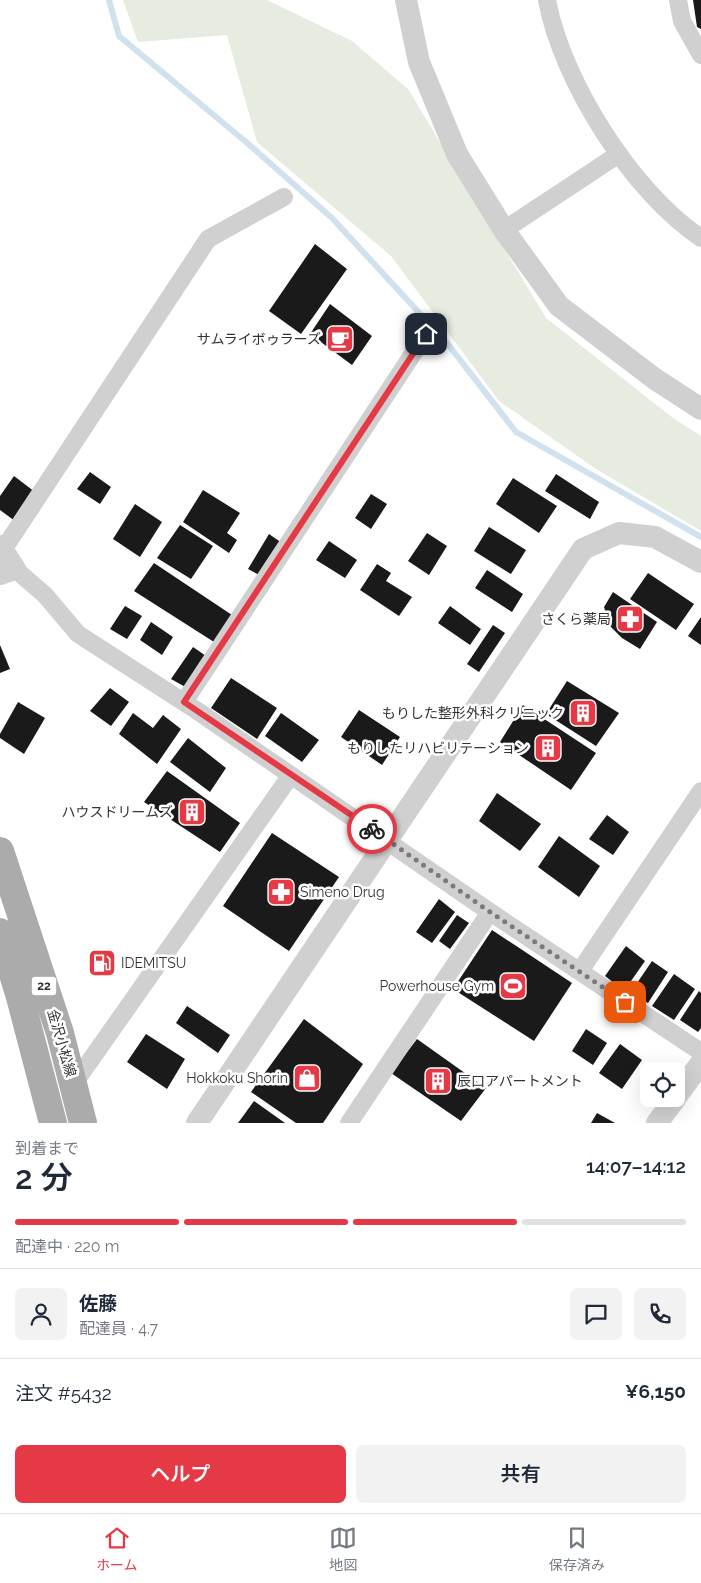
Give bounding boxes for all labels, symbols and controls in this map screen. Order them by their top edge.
pin [405,313,447,355]
icon: home [412,320,440,348]
cafe icon: サムライボゥラーズ [325,324,355,354]
place label: サムライボゥラーズ [197,331,321,347]
pharmacy icon: さくら薬局 [615,604,645,634]
place label: さくら薬局 [541,611,611,627]
building icon: もりした整形外科クリニック [568,698,598,728]
place label: もりした整形外科クリニック [382,705,564,721]
building icon: もりしたリハビリテーション [533,733,563,763]
place label: もりしたリハビリテーション [347,740,529,756]
building icon: ハウスドリームズ [177,797,207,827]
place label: ハウスドリームズ [61,804,173,820]
courier [347,804,397,854]
icon: bike [358,815,386,843]
pharmacy icon: Simeno Drug [266,877,296,907]
place label: Simeno Drug [300,884,385,900]
fuel station icon: IDEMITSU [87,948,117,978]
place label: IDEMITSU [121,955,186,971]
sports icon: Powerhouse Gym [498,971,528,1001]
road number: 22 [32,976,56,996]
place label: Powerhouse Gym [379,978,494,994]
pin [604,981,646,1023]
icon: bag [611,988,639,1016]
street label: 金沢小松線 [45,1007,79,1079]
map controls [640,1062,685,1107]
button: locate [640,1062,685,1107]
shop icon: Hokkoku Shorin [292,1063,322,1093]
building icon: 辰口アパートメント [423,1066,453,1096]
place label: Hokkoku Shorin [186,1070,288,1086]
place label: 辰口アパートメント [457,1073,583,1089]
text: 到着まで [15,1139,79,1158]
text: 14:07–14:12 [586,1155,686,1177]
text: 2 分 [15,1159,72,1196]
text: 配達中 · 220 m [15,1237,119,1256]
button: person [15,1288,67,1340]
button: chat [570,1288,622,1340]
button: phone [634,1288,686,1340]
text: 佐藤 [79,1292,117,1314]
text: 配達員 · 4.7 [79,1319,158,1338]
text: ¥6,150 [625,1380,686,1402]
text: 注文 #5432 [15,1382,112,1404]
button: ヘルプ [15,1445,346,1503]
button: 共有 [356,1445,686,1503]
tab: ホーム [96,1524,137,1574]
tab: 地図 [329,1524,357,1574]
tab: 保存済み [549,1524,605,1574]

